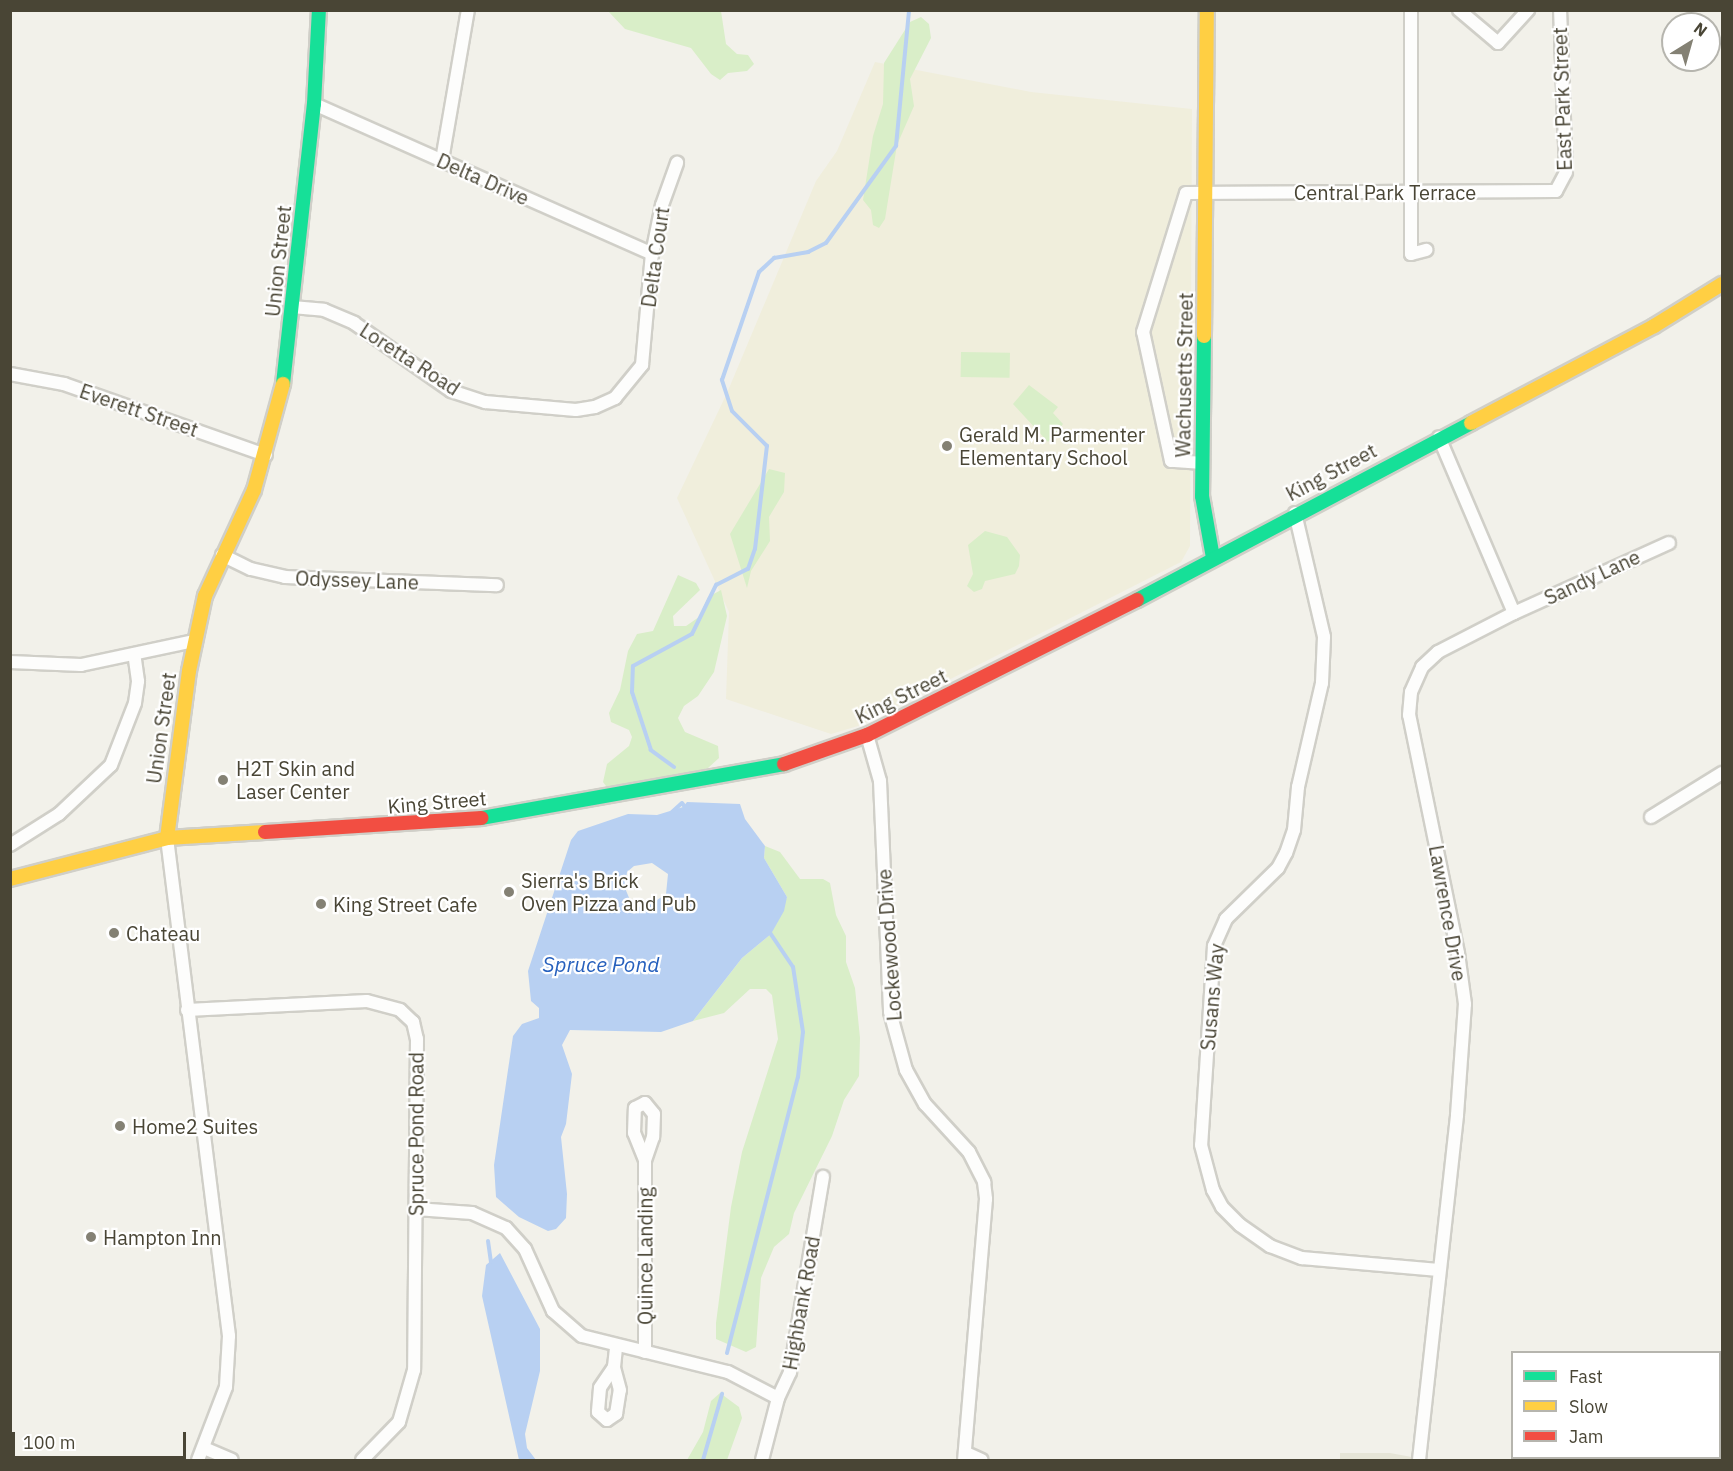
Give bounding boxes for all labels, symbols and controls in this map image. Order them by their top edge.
north arrow [1661,12,1721,72]
text: N [1690,18,1711,41]
street label: East Park Street [1547,27,1577,171]
street label: Delta Drive [433,148,533,210]
street label: Central Park Terrace [1294,180,1476,204]
street label: Union Street [260,204,296,318]
street label: Delta Court [636,205,674,309]
street label: Wachusetts Street [1171,292,1197,458]
street label: Loretta Road [355,318,465,400]
street label: Everett Street [76,378,202,442]
place label: Gerald M. Parmenter Elementary School [959,422,1145,469]
street label: King Street [1282,438,1380,506]
marker: Gerald M. Parmenter Elementary School [940,439,954,453]
street label: Sandy Lane [1540,544,1644,610]
street label: Odyssey Lane [295,566,419,594]
street label: King Street [851,663,951,729]
street label: Union Street [141,671,181,785]
place label: H2T Skin and Laser Center [236,756,355,803]
marker: H2T Skin and Laser Center [214,771,232,789]
street label: King Street [387,786,487,818]
street label: Lawrence Drive [1424,843,1472,983]
place label: Sierra's Brick Oven Pizza and Pub [521,868,696,915]
street label: Lockewood Drive [872,868,906,1022]
marker: Sierra's Brick Oven Pizza and Pub [502,885,516,899]
place label: King Street Cafe [333,892,477,916]
marker: King Street Cafe [314,897,328,911]
place label: Chateau [126,921,200,945]
marker: Chateau [107,926,121,940]
street label: Susans Way [1195,942,1229,1052]
water label: Spruce Pond [542,951,660,977]
street label: Spruce Pond Road [404,1052,428,1216]
place label: Home2 Suites [132,1114,258,1138]
marker: Home2 Suites [113,1119,127,1133]
street label: Quince Landing [633,1187,657,1325]
place label: Hampton Inn [103,1225,222,1249]
marker: Hampton Inn [84,1230,98,1244]
street label: Highbank Road [777,1234,825,1372]
legend [1511,1351,1721,1459]
text: Fast [1569,1365,1603,1388]
text: Slow [1569,1395,1608,1418]
scale bar [15,1420,189,1458]
text: Jam [1569,1425,1604,1448]
text: 100 m [23,1431,75,1454]

